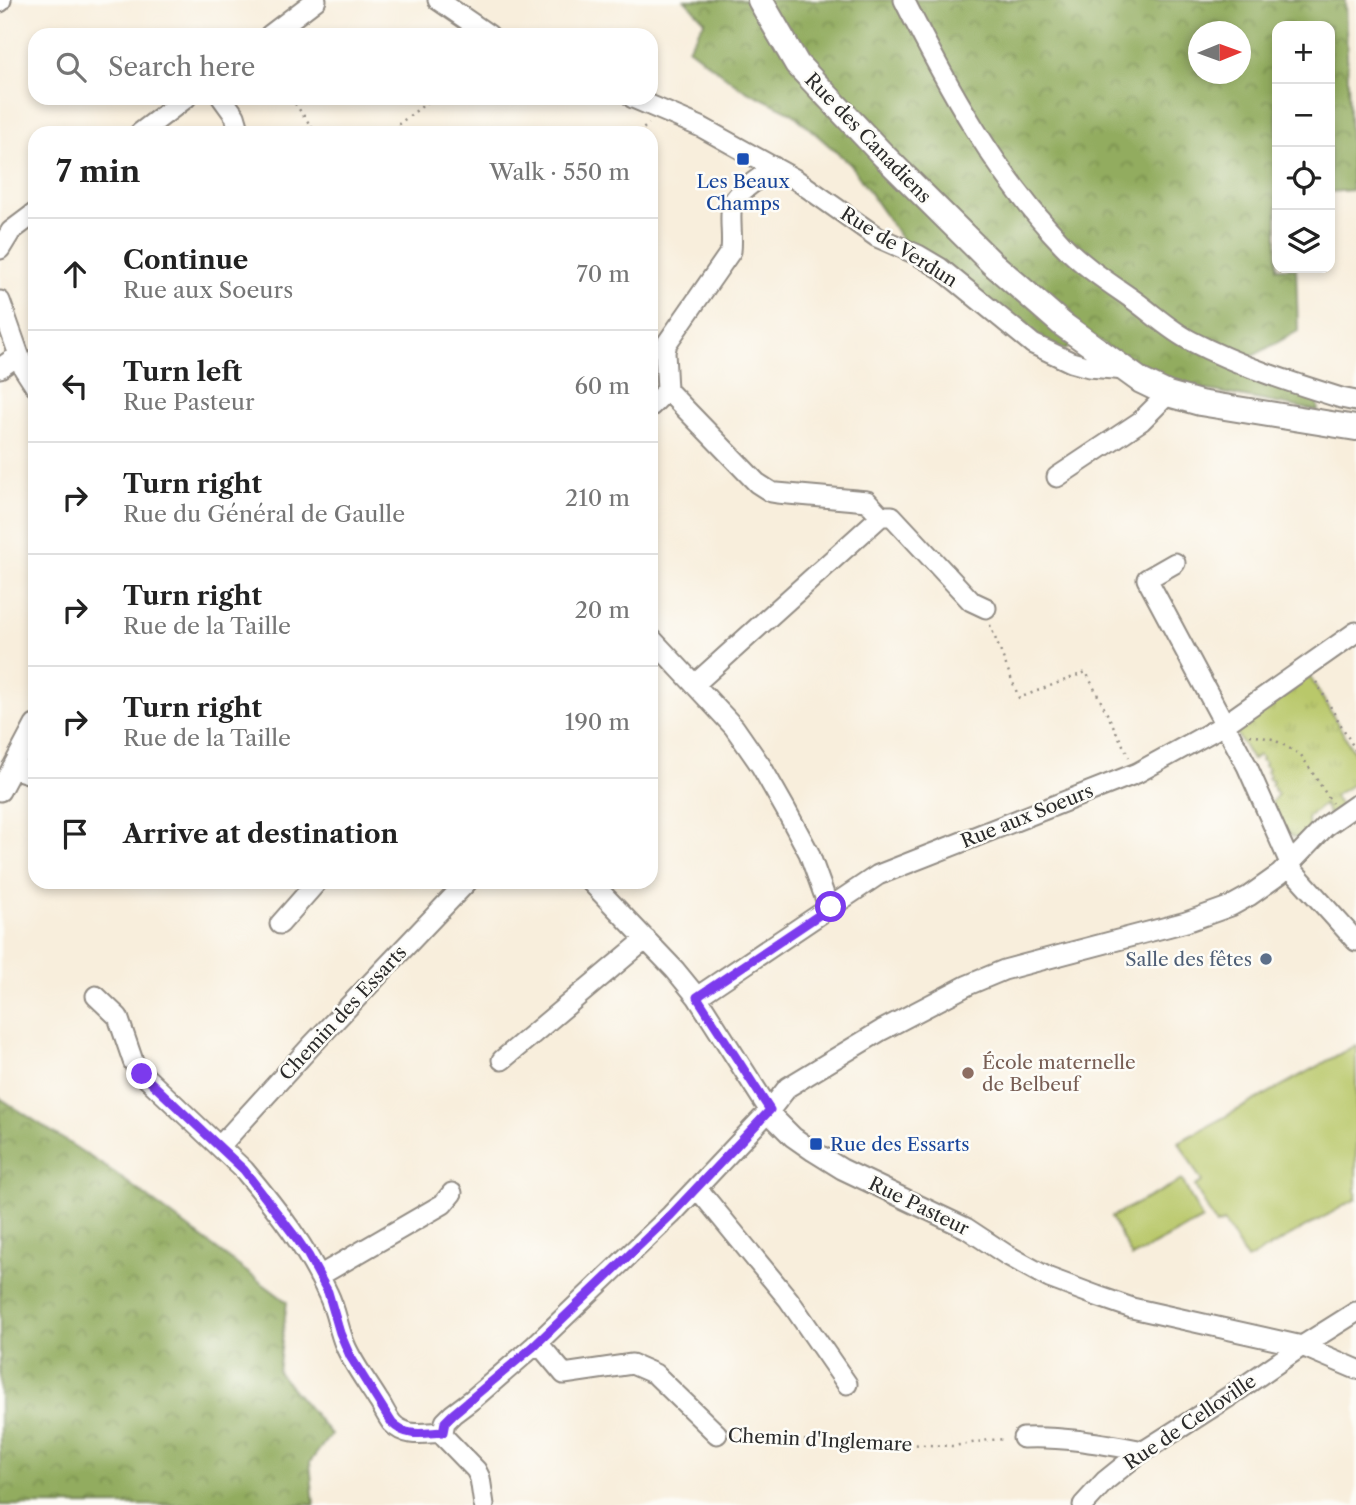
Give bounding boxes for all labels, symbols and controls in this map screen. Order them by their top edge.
north arrow [1188,21,1251,84]
map controls [1272,21,1335,273]
button: + [1272,21,1335,84]
search box [28,28,658,105]
icon: search [52,48,90,86]
text: Search here [108,51,255,83]
street label: Rue des Canadiens [800,68,936,208]
button: − [1272,84,1335,147]
button: locate [1272,147,1335,210]
marker: Les Beaux Champs [735,151,751,167]
text: 7 min [56,153,140,190]
text: Walk · 550 m [489,158,630,186]
place label: Les Beaux Champs [696,170,790,215]
street label: Rue de Verdun [836,202,962,292]
button: layers [1272,210,1335,273]
text: Continue [123,244,248,276]
icon: ahead [56,255,94,293]
text: 70 m [577,260,630,288]
text: Rue aux Soeurs [123,276,293,304]
text: Turn left [123,356,242,388]
icon: left [56,367,94,405]
text: 60 m [574,372,630,400]
text: Rue Pasteur [123,388,255,416]
text: Turn right [123,468,262,500]
icon: right [56,479,94,517]
text: 210 m [565,484,630,512]
text: Rue du Général de Gaulle [123,500,405,528]
text: Turn right [123,580,262,612]
icon: right [56,591,94,629]
text: 20 m [575,596,630,624]
text: Rue de la Taille [123,612,291,640]
text: Turn right [123,692,262,724]
icon: right [56,703,94,741]
text: 190 m [565,708,630,736]
text: Rue de la Taille [123,724,291,752]
street label: Rue aux Soeurs [958,779,1096,853]
icon: arrive [56,815,94,853]
text: Arrive at destination [123,818,398,850]
route start [815,891,846,922]
street label: Chemin des Essarts [275,941,411,1085]
place label: Salle des fêtes [1125,948,1252,971]
marker: Salle des fêtes [1258,951,1274,967]
place label: École maternelle de Belbeuf [982,1051,1136,1096]
route end [126,1058,157,1089]
marker: École maternelle de Belbeuf [960,1065,976,1081]
place label: Rue des Essarts [830,1133,970,1156]
marker: Rue des Essarts [808,1136,824,1152]
street label: Rue Pasteur [865,1172,973,1240]
street label: Rue de Celloville [1120,1369,1260,1475]
street label: Chemin d'Inglemare [727,1424,913,1456]

